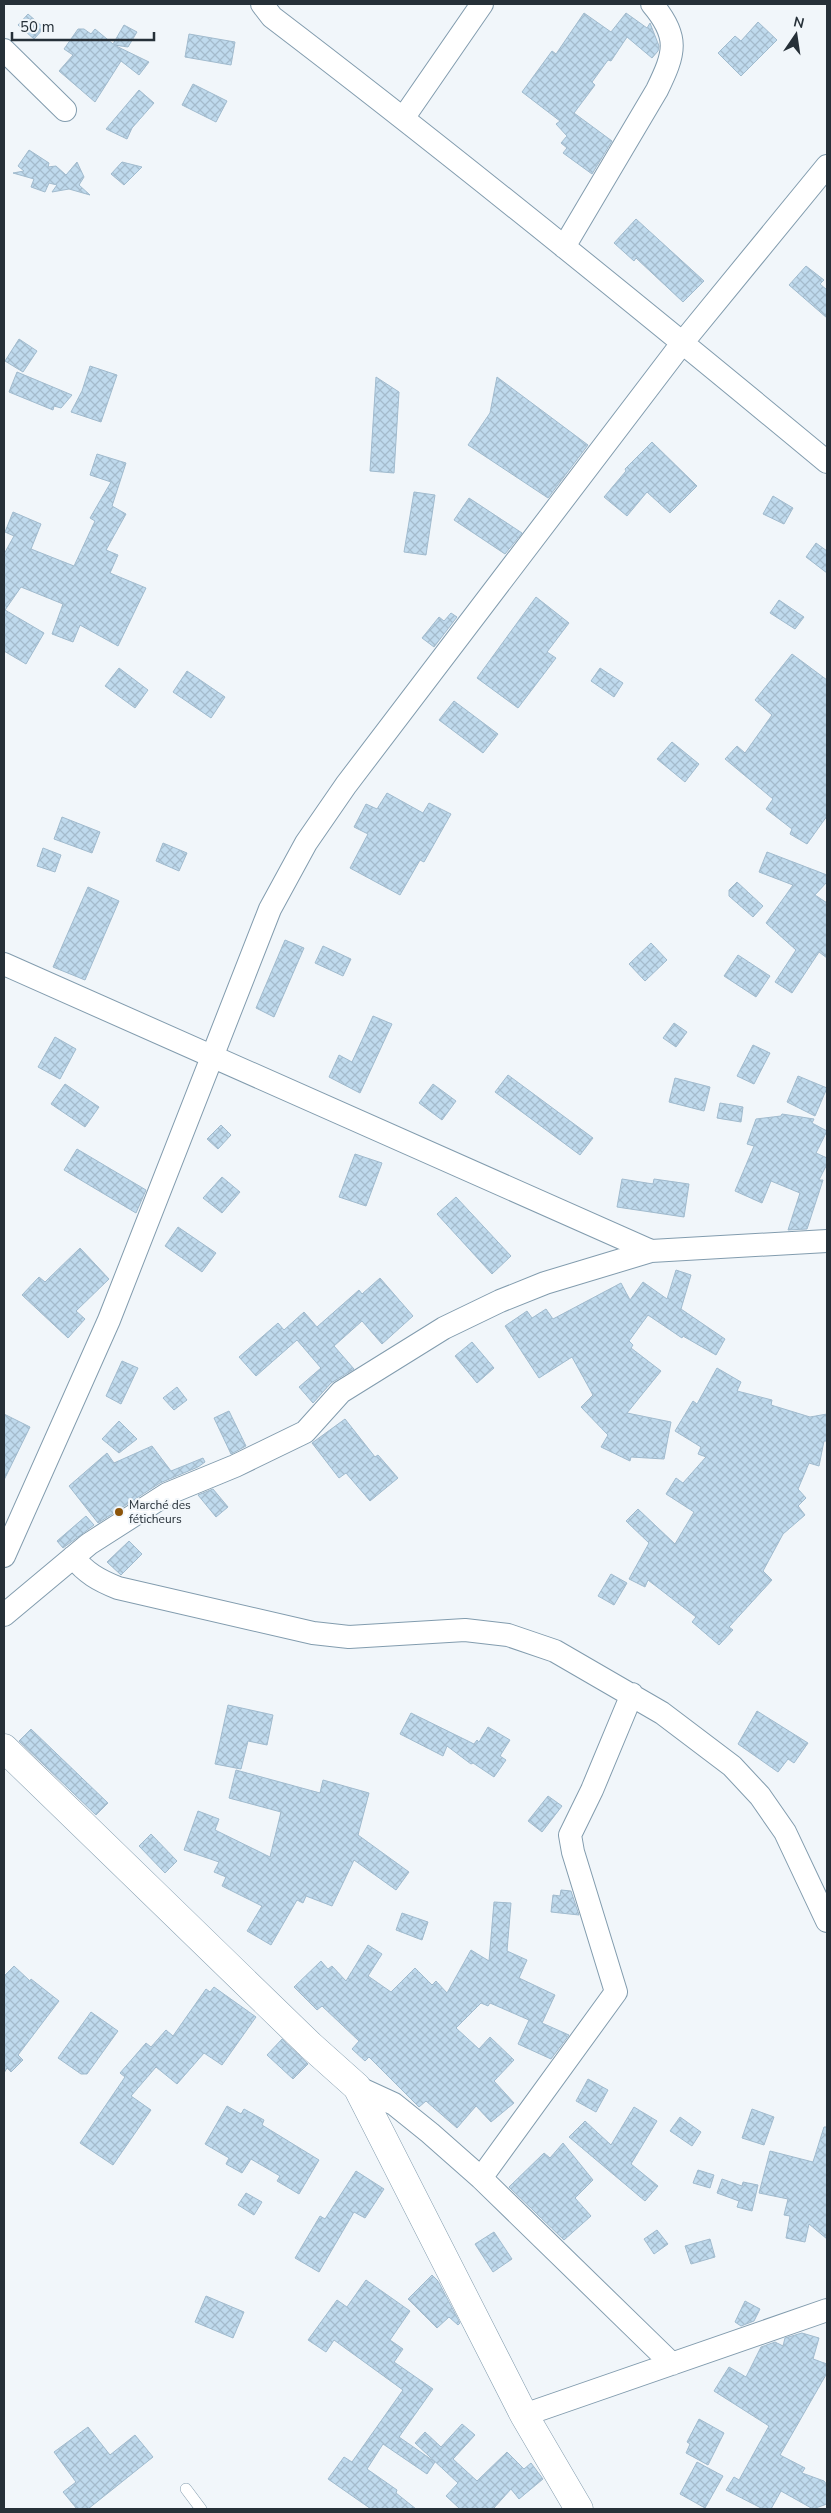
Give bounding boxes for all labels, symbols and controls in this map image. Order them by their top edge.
scale bar [12,10,155,42]
north arrow [771,10,821,60]
text: N [792,12,806,33]
text: 50 m [20,17,55,37]
place label: Marché des féticheurs [129,1497,191,1527]
marker: Marché des féticheurs [113,1506,125,1518]

